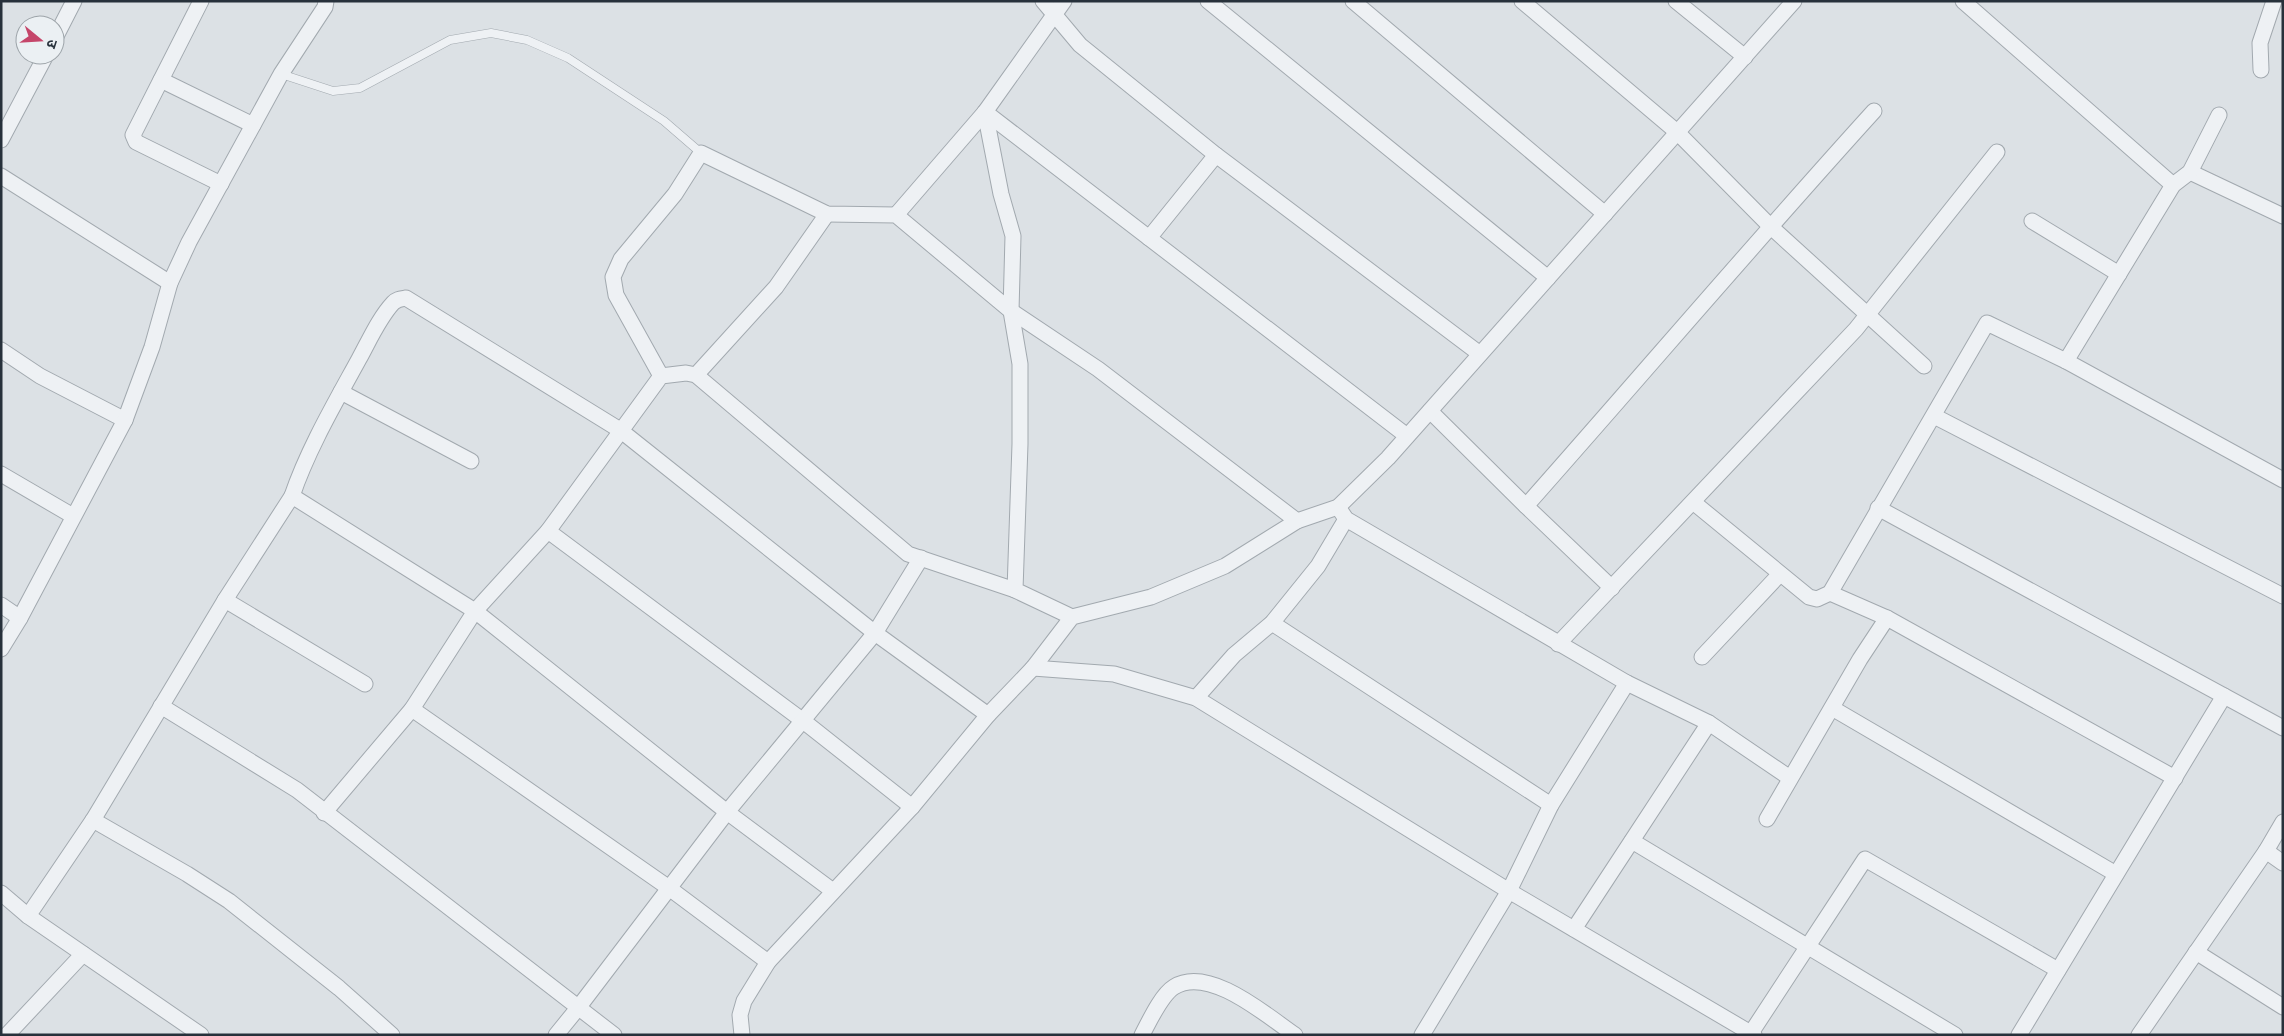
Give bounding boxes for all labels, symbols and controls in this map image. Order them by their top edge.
north arrow [15,15,65,65]
text: उ [42,37,62,51]

